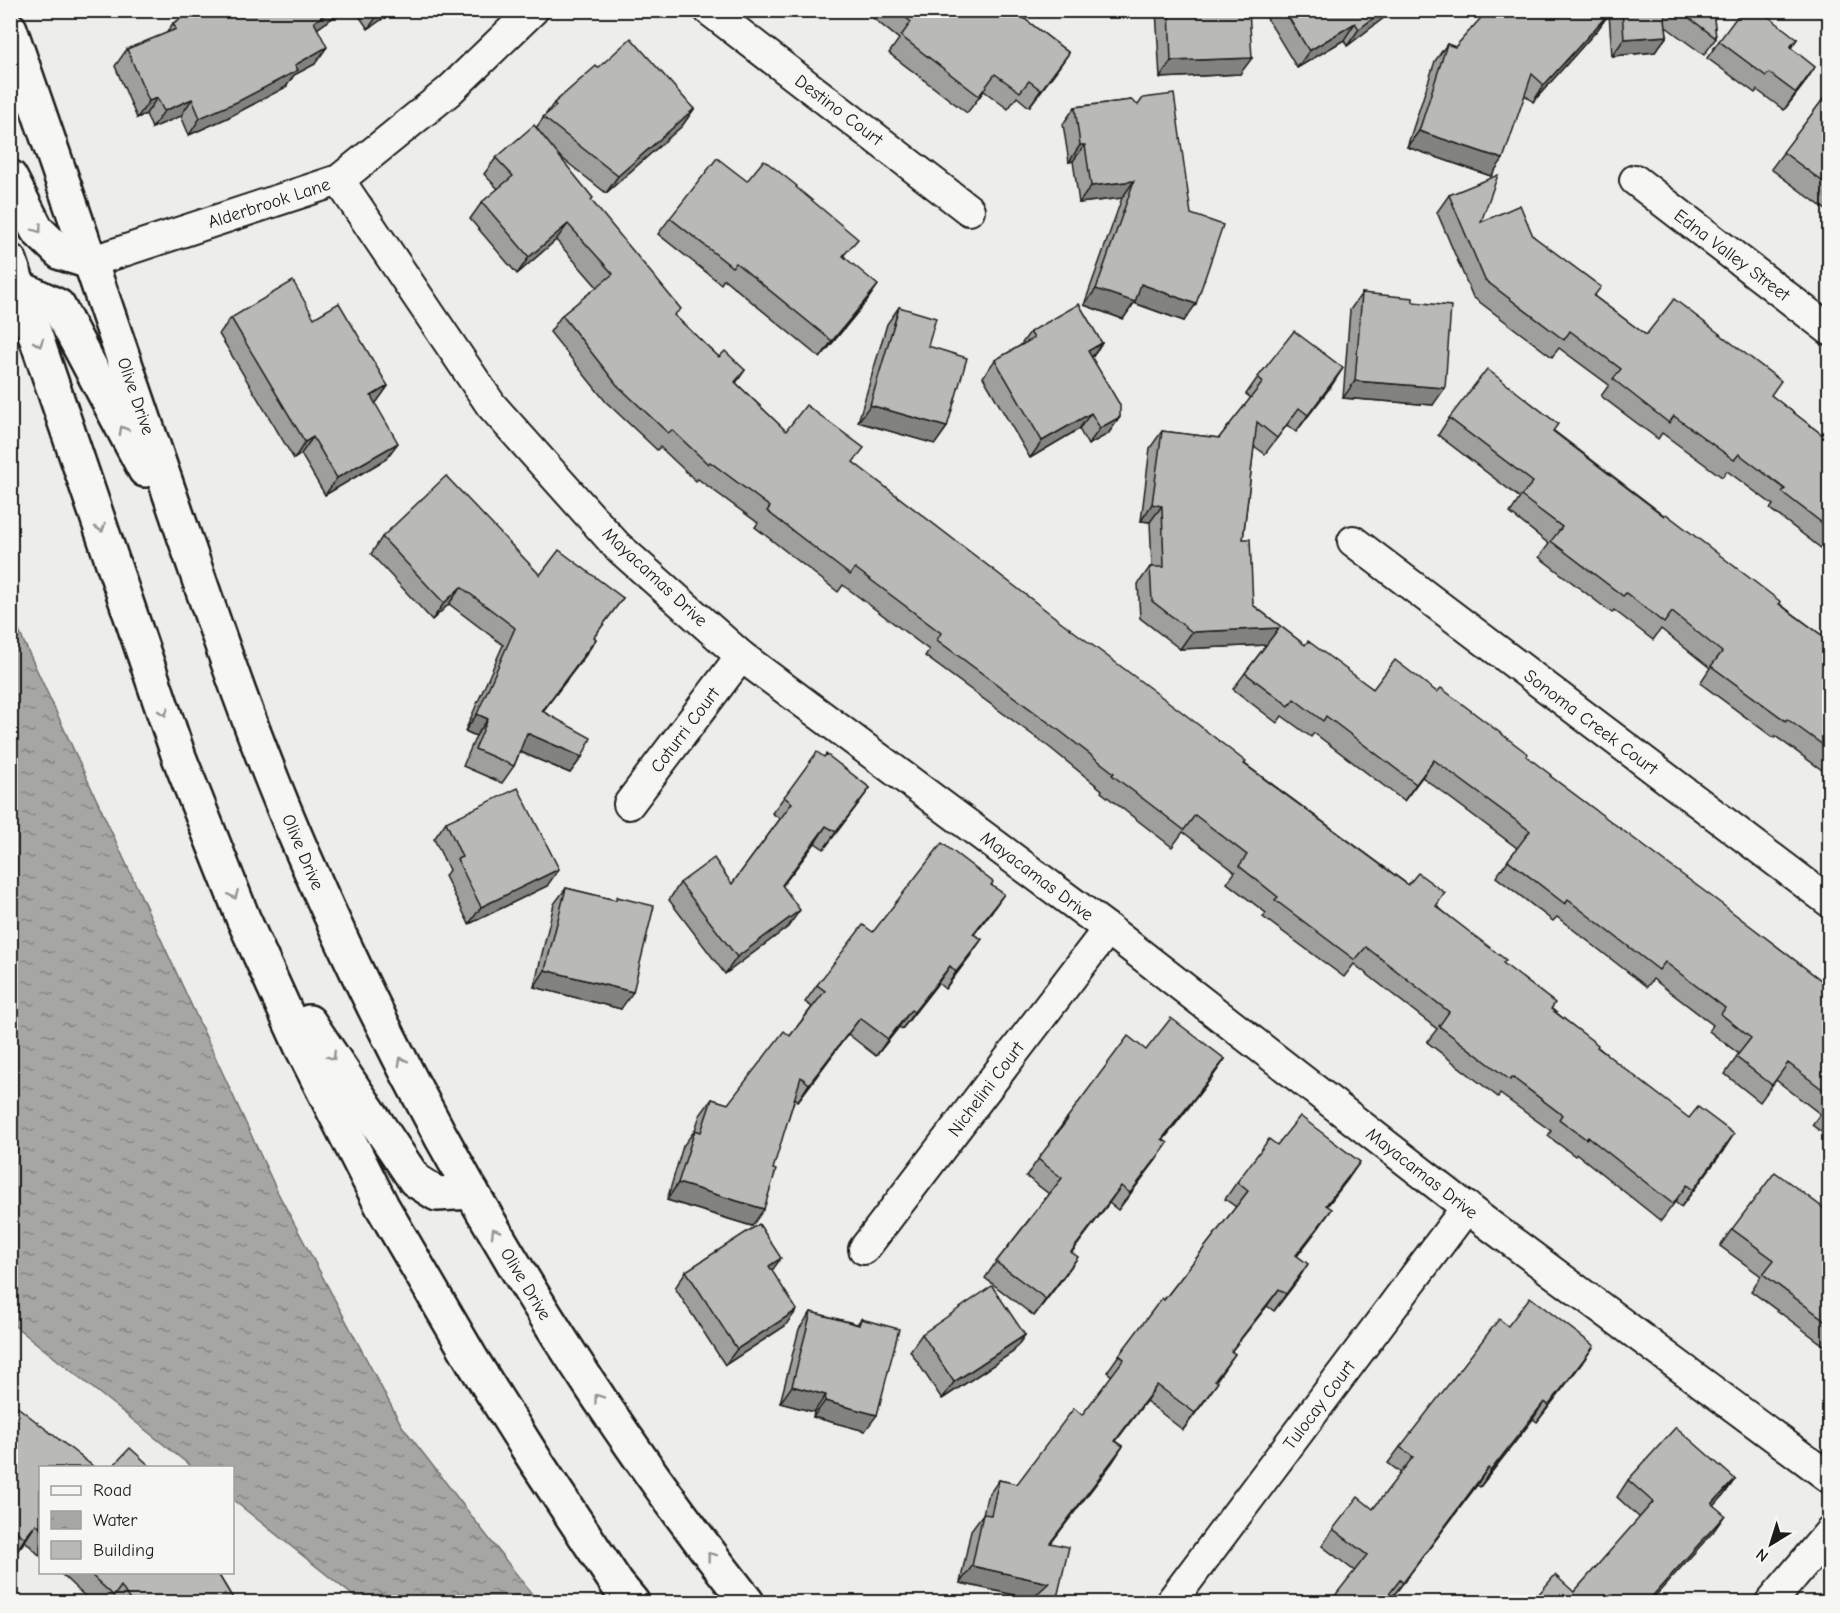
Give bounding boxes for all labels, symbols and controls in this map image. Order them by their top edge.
street label: Destino Court [791,71,887,151]
street label: Alderbrook Lane [205,174,333,233]
street label: Edna Valley Street [1670,205,1794,306]
one-way arrow [31,222,42,233]
one-way arrow [31,337,44,348]
street label: Olive Drive [112,355,159,438]
one-way arrow [119,426,130,436]
one-way arrow [94,522,107,533]
street label: Mayacamas Drive [598,523,711,631]
street label: Sonoma Creek Court [1520,665,1662,780]
street label: Coturri Court [647,683,725,777]
one-way arrow [157,707,170,717]
street label: Olive Drive [277,811,328,893]
street label: Mayacamas Drive [976,827,1097,926]
one-way arrow [227,888,239,899]
street label: Nichelini Court [944,1037,1029,1141]
one-way arrow [325,1050,336,1061]
one-way arrow [397,1056,409,1067]
street label: Mayacamas Drive [1362,1123,1482,1223]
one-way arrow [491,1228,503,1238]
street label: Olive Drive [496,1244,555,1324]
street label: Tulocay Court [1279,1356,1360,1454]
one-way arrow [594,1393,605,1404]
legend [39,1466,234,1574]
text: Road [93,1480,132,1501]
text: Water [93,1510,138,1531]
north arrow [1741,1514,1801,1574]
text: Building [93,1540,155,1561]
text: N [1753,1545,1772,1565]
one-way arrow [707,1552,718,1563]

